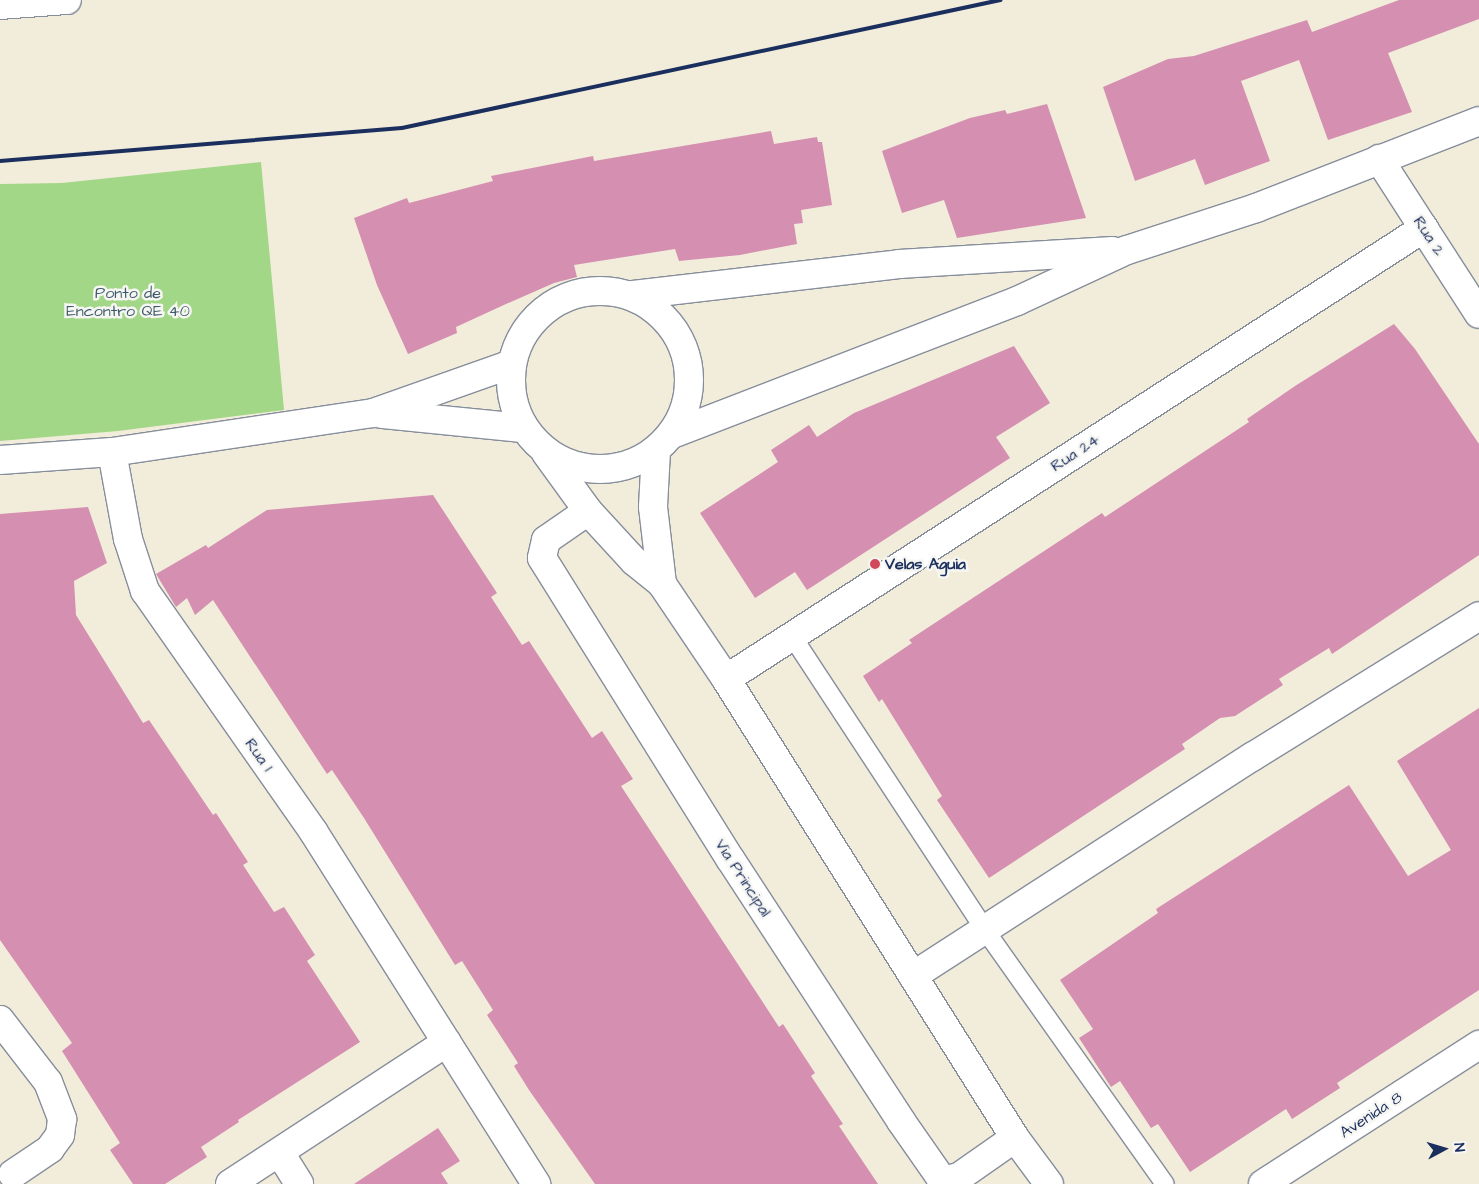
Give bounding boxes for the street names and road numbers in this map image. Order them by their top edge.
street label: Rua 2 [1409,213,1449,259]
street label: Rua 24 [1047,430,1103,476]
street label: Rua 1 [241,735,277,775]
street label: Via Principal [711,836,775,920]
street label: Avenida 8 [1336,1088,1406,1142]

